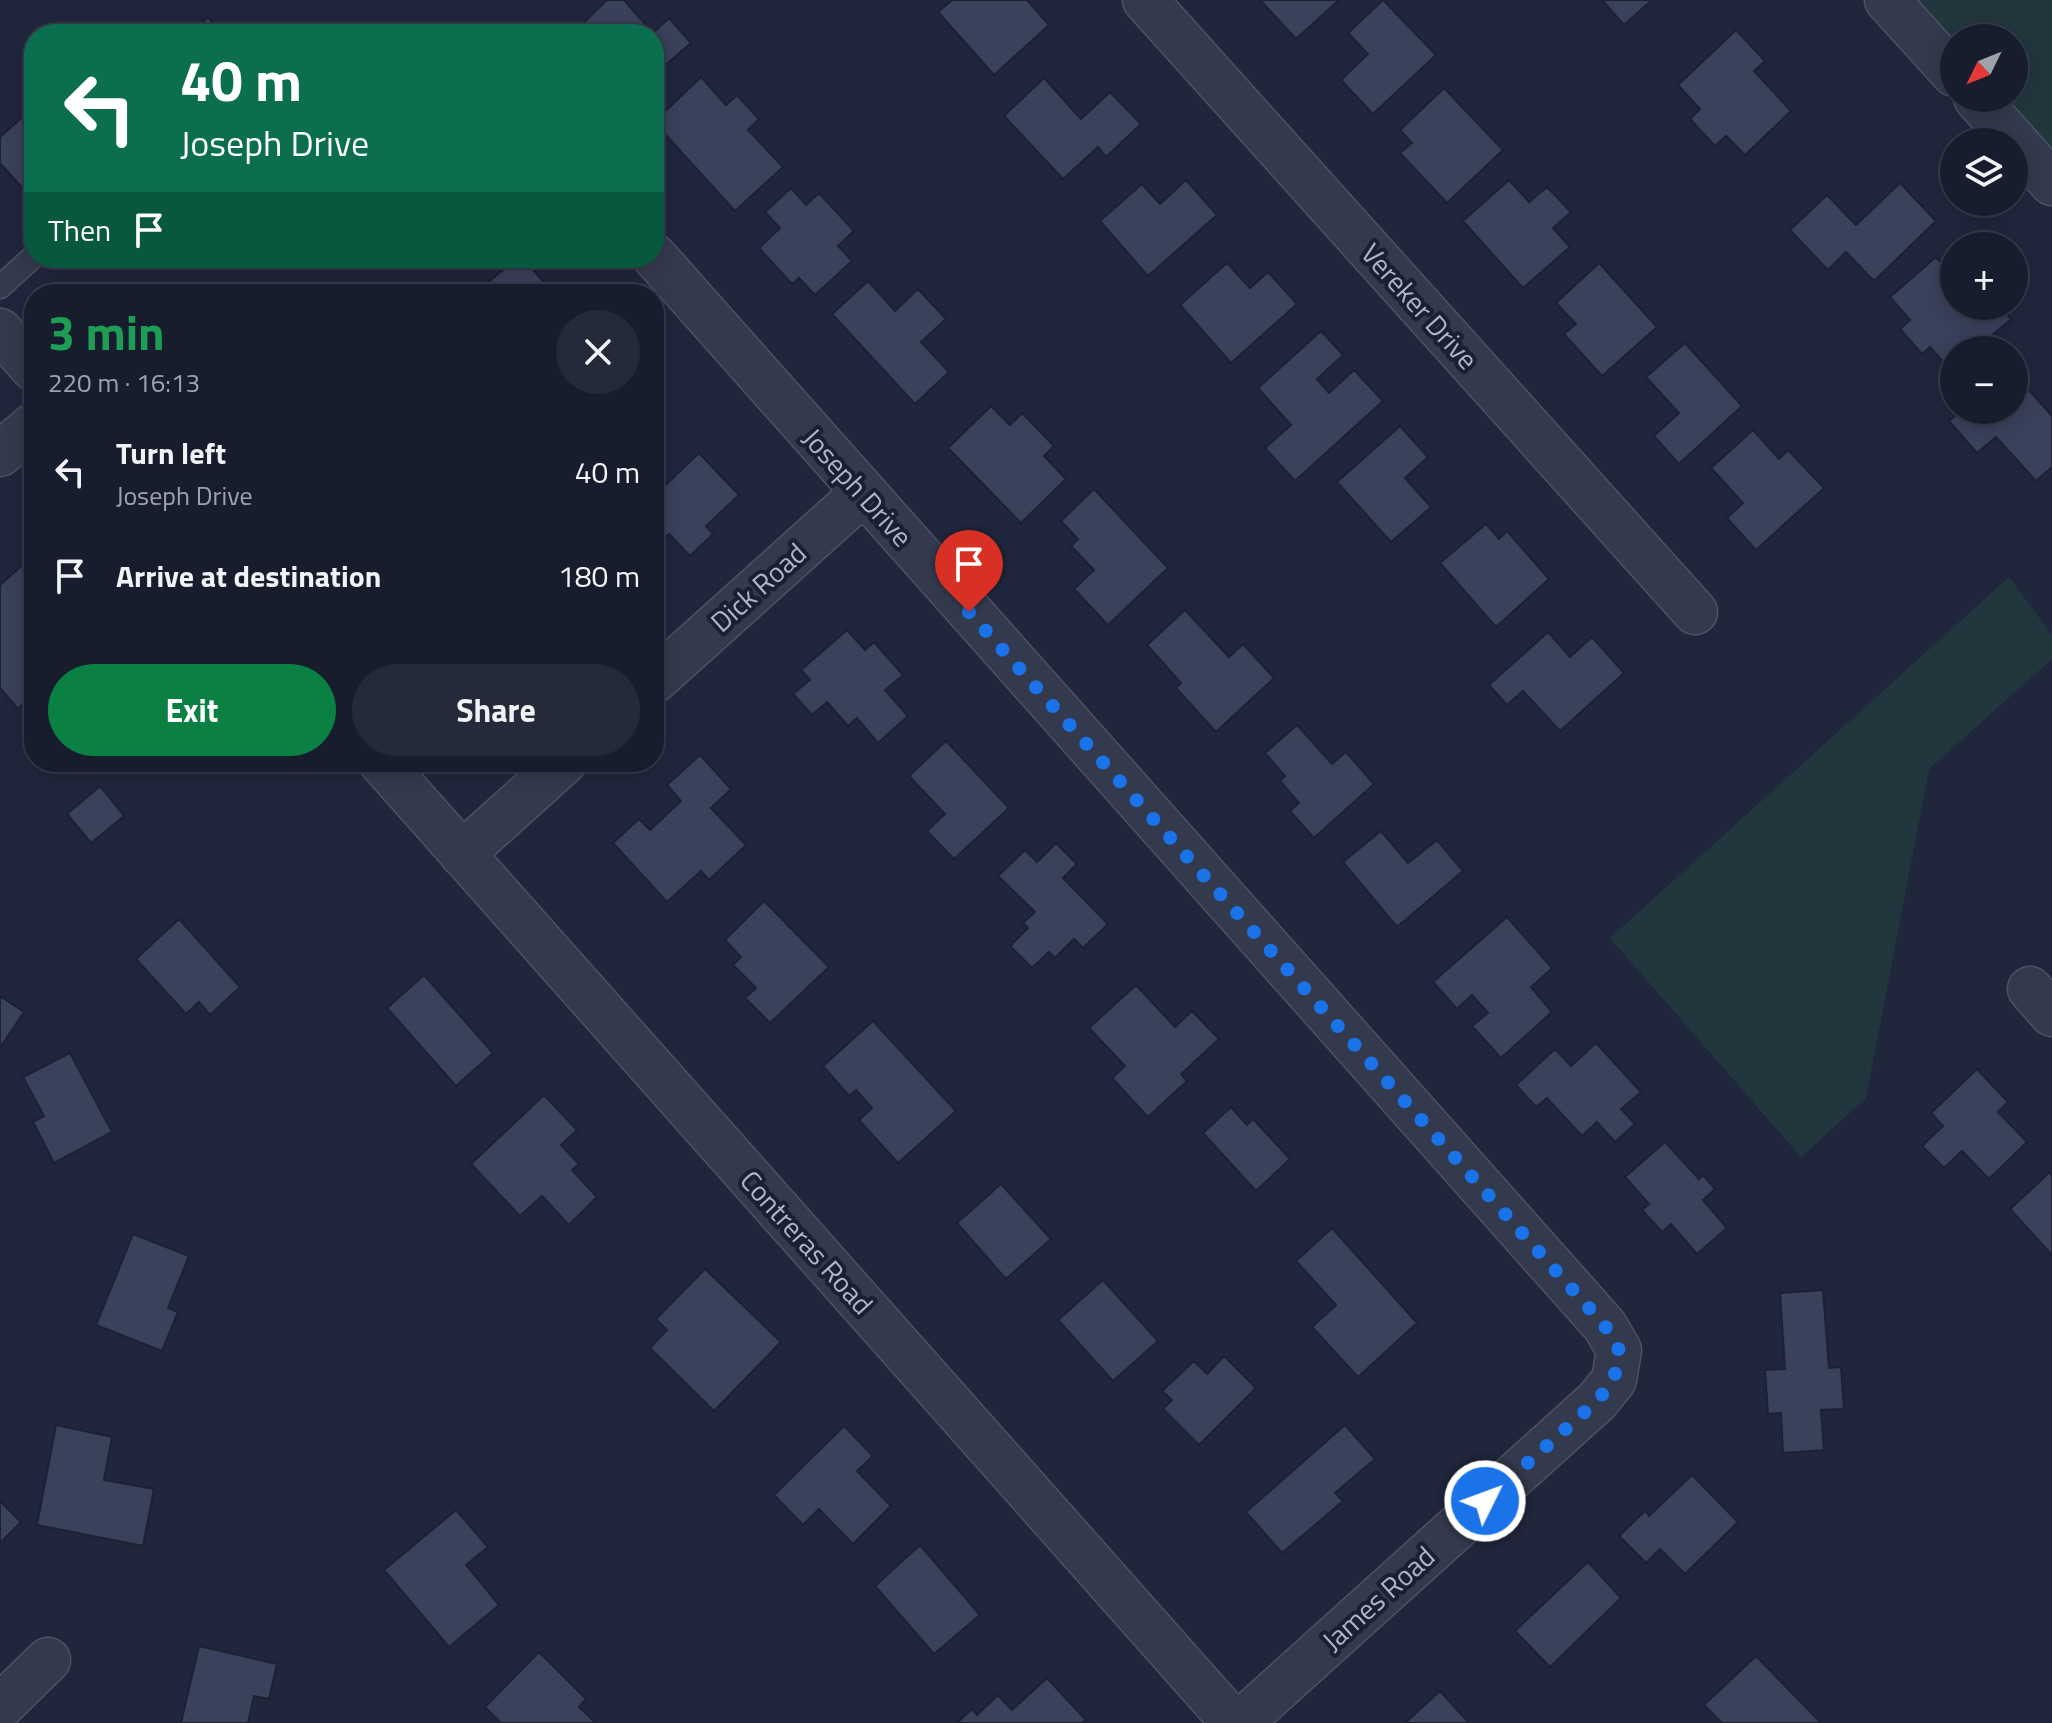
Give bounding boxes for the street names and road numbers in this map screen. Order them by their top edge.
street label: Vereker Drive [1351,233,1489,379]
street label: Joseph Drive [793,418,923,556]
street label: Dick Road [700,532,816,642]
street label: Contreras Road [730,1160,884,1324]
street label: James Road [1312,1535,1444,1661]

